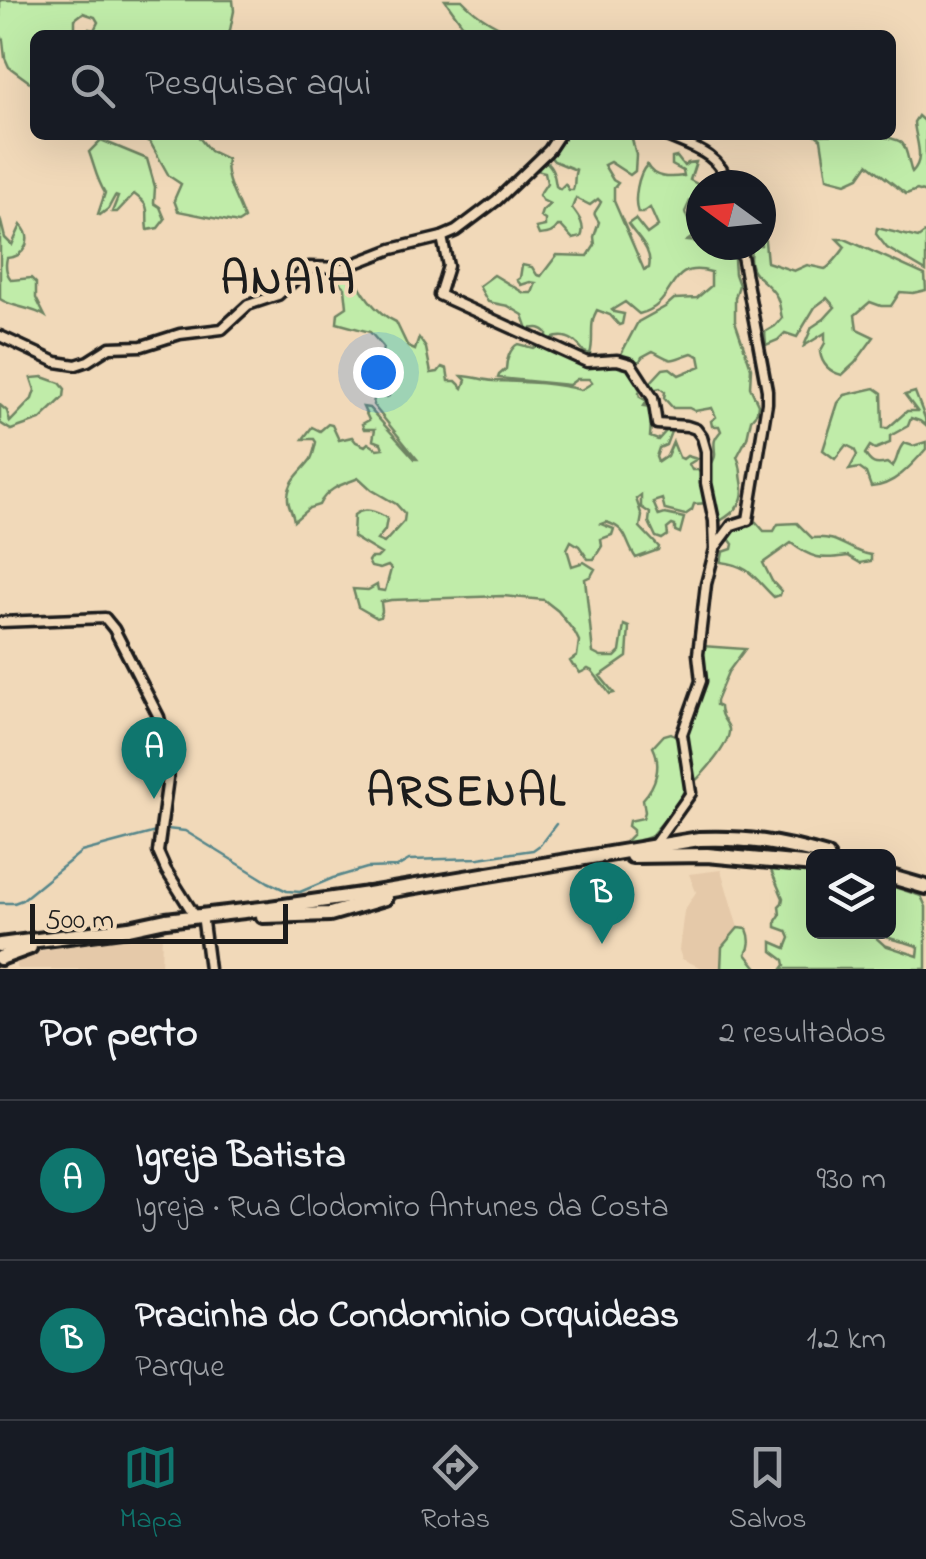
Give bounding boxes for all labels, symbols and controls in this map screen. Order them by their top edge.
search box [30,30,896,140]
text: Pesquisar aqui [145,57,371,113]
icon: search [65,58,120,113]
north arrow [686,170,776,260]
district label: ANAIA [221,249,357,315]
your location [353,347,404,398]
pin: A [122,716,186,799]
district label: ARSENAL [366,761,568,827]
map controls [806,849,896,939]
button: layers [806,849,896,939]
pin: B [570,862,634,944]
scale bar [30,899,288,944]
text: 500 m [45,901,114,942]
text: Por perto [40,1004,198,1065]
text: 2 resultados [719,1011,886,1058]
text: Igreja Batista [135,1129,346,1185]
text: A [63,1157,82,1204]
text: 930 m [816,1157,886,1204]
text: Igreja · Rua Clodomiro Antunes da Costa [135,1185,669,1232]
text: Pracinha do Condominio Orquideas [135,1289,679,1345]
text: B [62,1317,83,1364]
text: 1.2 km [807,1317,886,1364]
text: Parque [135,1345,225,1392]
tab: Mapa [120,1440,182,1541]
tab: Rotas [421,1440,490,1541]
tab: Salvos [729,1440,806,1541]

